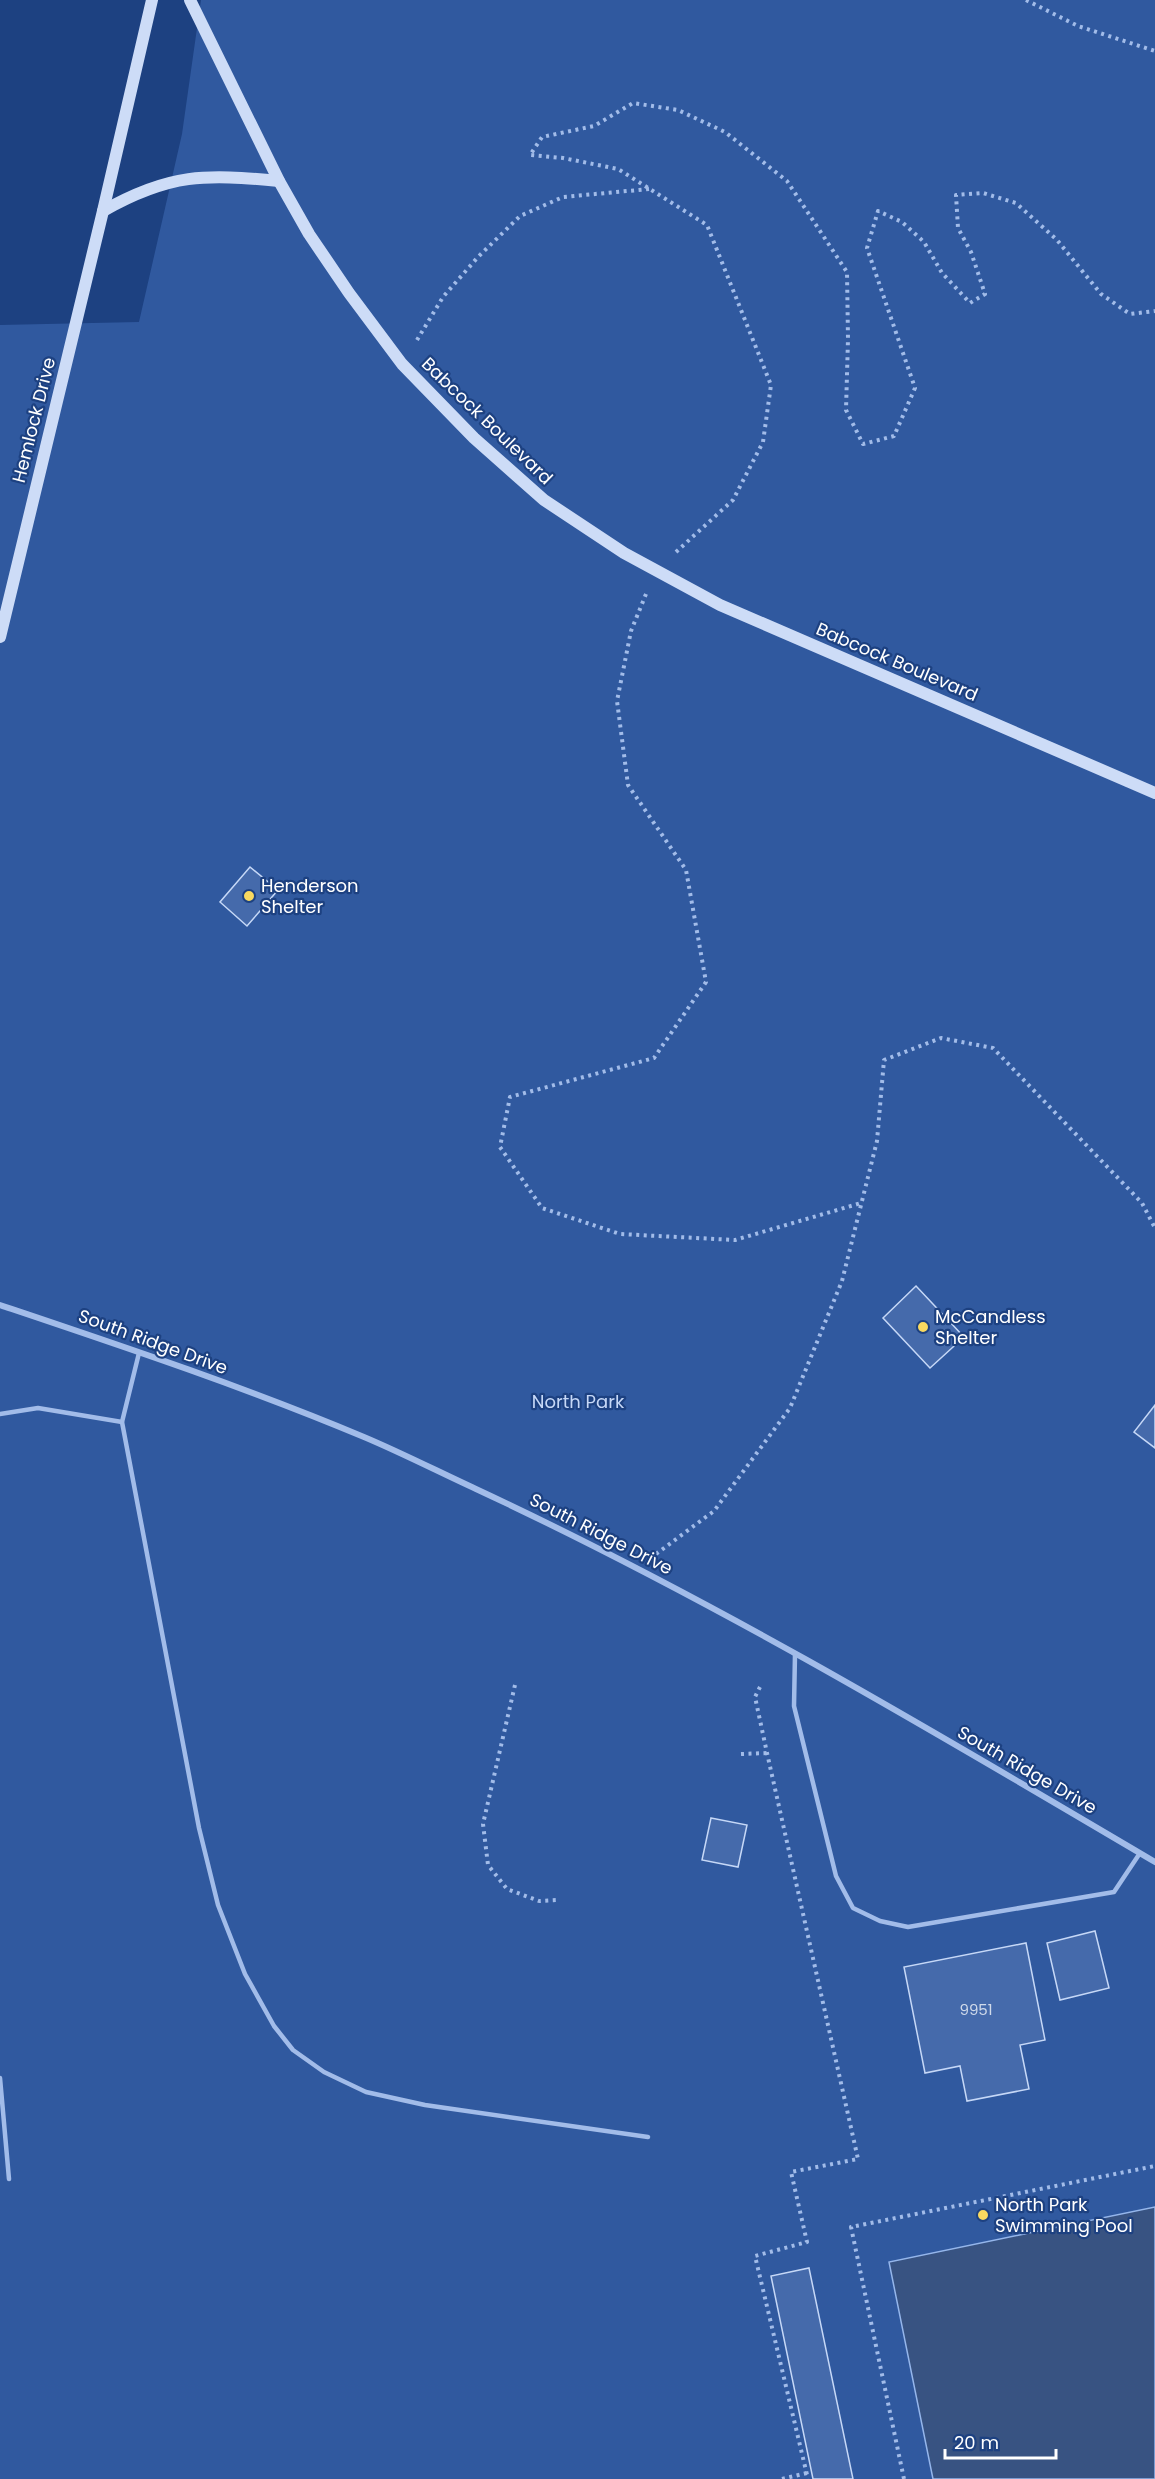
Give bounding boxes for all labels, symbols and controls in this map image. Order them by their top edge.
street label: Babcock Boulevard [416,351,558,490]
street label: Hemlock Drive [6,355,61,485]
street label: Babcock Boulevard [812,616,982,707]
place label: Henderson Shelter [261,873,359,919]
marker: Henderson Shelter [242,889,256,903]
street label: South Ridge Drive [75,1303,231,1380]
place label: McCandless Shelter [935,1304,1046,1350]
marker: McCandless Shelter [916,1320,930,1334]
park label: North Park [532,1389,625,1414]
street label: South Ridge Drive [525,1487,677,1580]
street label: South Ridge Drive [953,1719,1102,1820]
house number: 9951 [959,1999,993,2020]
place label: North Park Swimming Pool [995,2192,1133,2238]
marker: North Park Swimming Pool [976,2208,990,2222]
scale bar [945,2422,1056,2460]
text: 20 m [954,2430,999,2455]

